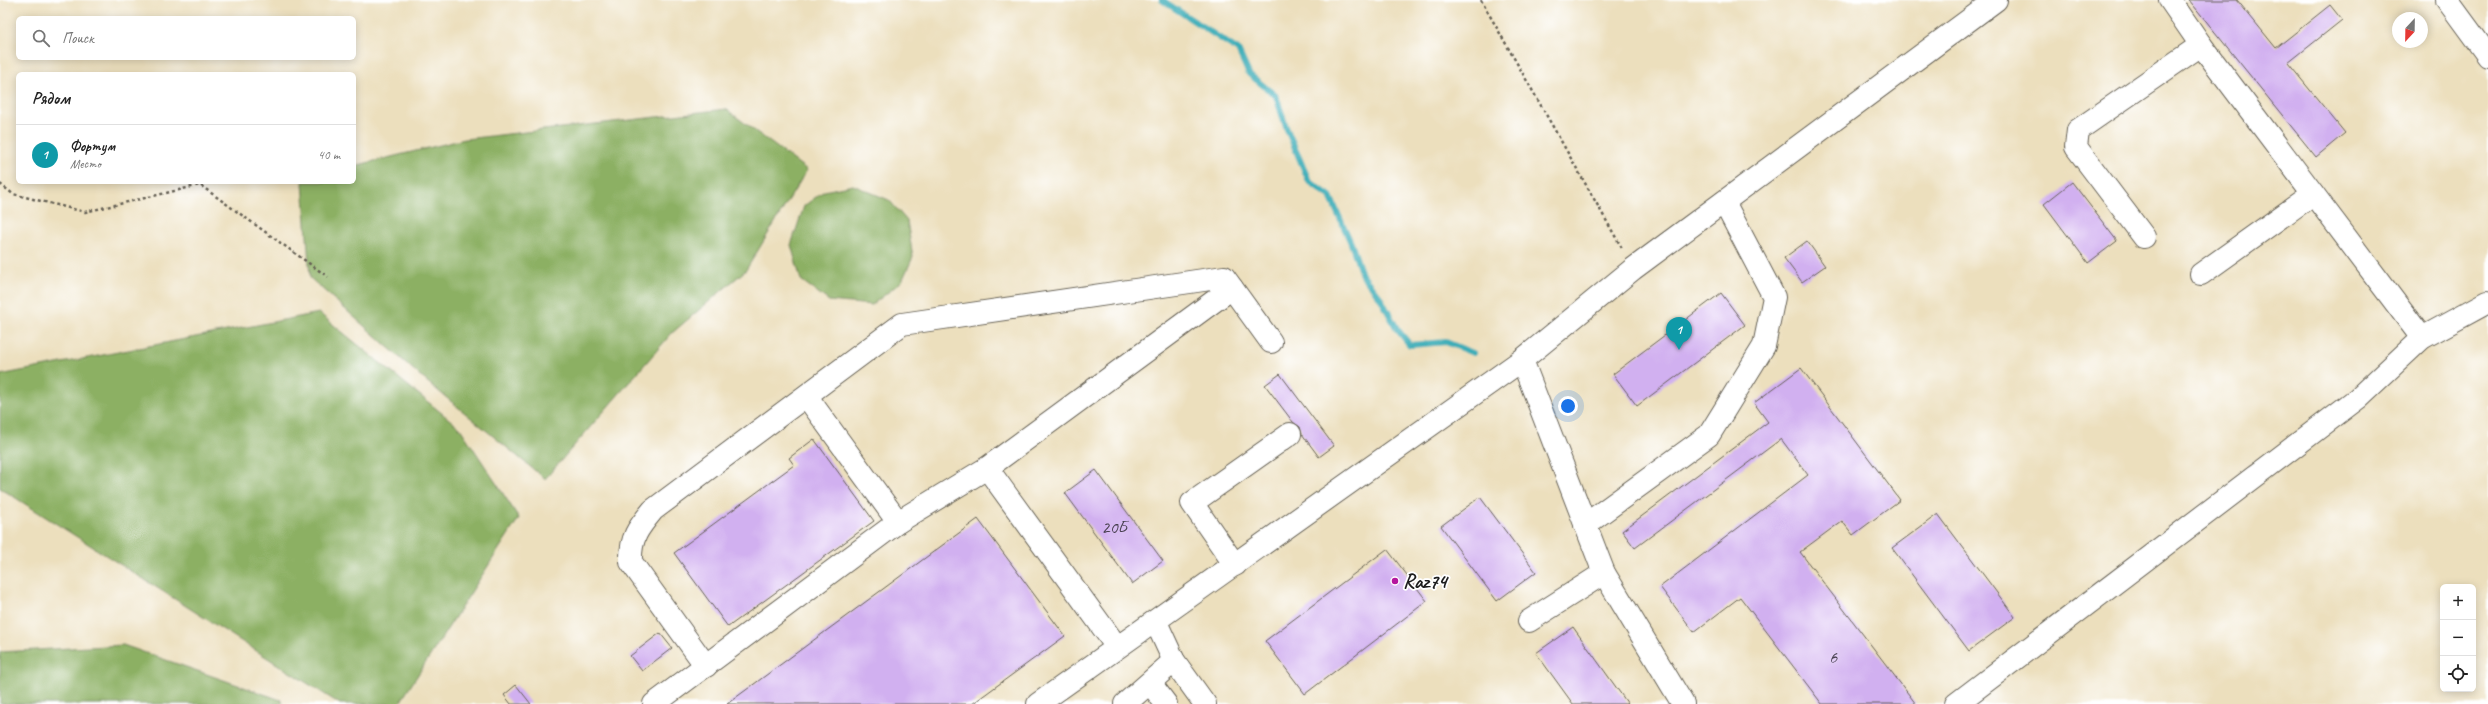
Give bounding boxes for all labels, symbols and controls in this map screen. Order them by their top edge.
north arrow [2392,12,2428,48]
search box [16,16,356,60]
icon: search [30,27,52,49]
text: Поиск [62,29,94,48]
text: Рядом [32,88,70,109]
text: Фортум [70,137,115,156]
text: 1 [42,147,48,163]
text: 40 m [318,147,340,163]
text: Место [70,156,101,172]
pin: 1 [1666,317,1692,350]
your location [1558,396,1578,416]
house number: 20Б [1101,516,1130,538]
place label: Raz74 [1403,569,1450,594]
marker: Raz74 [1390,576,1400,586]
map controls [2440,584,2476,692]
button: + [2440,584,2476,620]
button: − [2440,620,2476,656]
house number: 6 [1829,646,1838,668]
button: locate [2440,656,2476,692]

